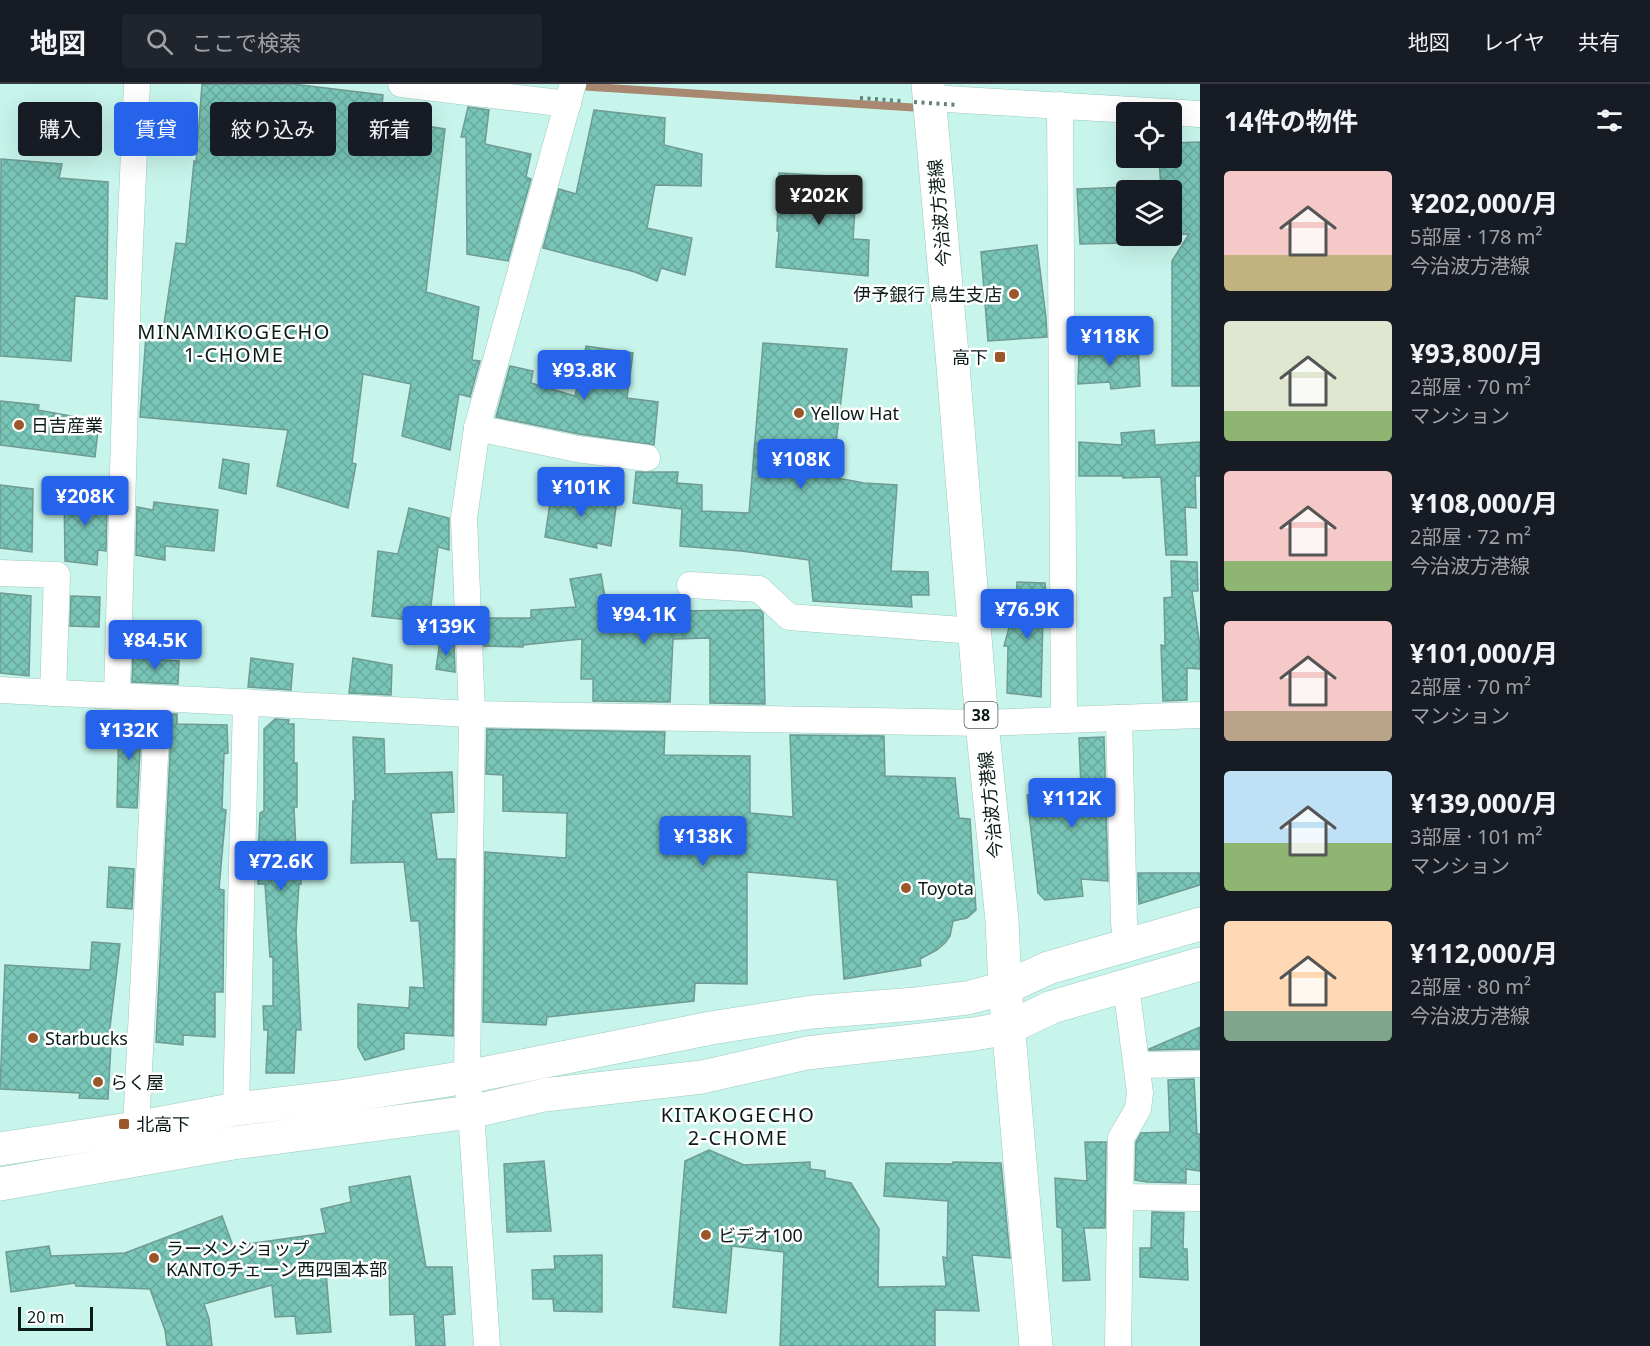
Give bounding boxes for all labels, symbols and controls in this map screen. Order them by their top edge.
search box [122,14,542,68]
text: 地図 [30,23,86,61]
icon: search [143,25,176,58]
text: ここで検索 [191,27,301,57]
text: 地図 [1408,28,1450,56]
text: レイヤ [1483,28,1545,56]
text: 共有 [1578,28,1620,56]
chip: 購入 [18,102,102,156]
chip: 賃貸 [114,102,198,156]
chip: 絞り込み [210,102,336,156]
chip: 新着 [348,102,432,156]
map controls [1116,102,1182,246]
button: locate [1116,102,1182,168]
text: 14件の物件 [1224,103,1358,139]
icon: filters [1593,104,1626,137]
street label: 今治波方港線 [922,158,956,268]
pin: ¥202K [777,175,861,226]
button: layers [1116,180,1182,246]
text: ¥202K [789,181,849,208]
text: ¥202,000/月 [1410,185,1558,221]
icon: home [1272,195,1344,267]
text: 5部屋 · 178 m² [1410,223,1542,250]
text: 今治波方港線 [1410,252,1530,279]
place label: 伊予銀行 鳥生支店 [853,282,1002,306]
marker: 伊予銀行 鳥生支店 [1007,287,1021,301]
pin: ¥118K [1068,316,1152,367]
district label: MINAMIKOGECHO 1-CHOME [137,318,331,368]
text: ¥118K [1080,322,1140,349]
text: ¥93,800/月 [1410,335,1543,371]
place label: 高下 [952,345,988,369]
icon: home [1272,345,1344,417]
pin: ¥93.8K [535,350,633,401]
marker: 高下 [993,350,1007,364]
text: ¥93.8K [552,356,616,383]
text: 2部屋 · 70 m² [1410,373,1531,400]
place label: Yellow Hat [811,401,900,425]
text: マンション [1410,402,1510,429]
marker: Yellow Hat [792,406,806,420]
place label: 日吉産業 [31,413,103,437]
marker: 日吉産業 [12,418,26,432]
pin: ¥108K [759,439,843,490]
text: ¥108K [771,445,831,472]
pin: ¥101K [539,467,623,518]
text: ¥101K [551,473,611,500]
pin: ¥208K [43,476,127,527]
text: ¥208K [55,482,115,509]
text: ¥108,000/月 [1410,485,1558,521]
icon: home [1272,495,1344,567]
text: 2部屋 · 72 m² [1410,523,1531,550]
text: 今治波方港線 [1410,552,1530,579]
pin: ¥76.9K [978,589,1076,640]
pin: ¥94.1K [595,594,693,645]
text: ¥76.9K [995,595,1059,622]
text: ¥94.1K [612,600,676,627]
pin: ¥139K [404,606,488,657]
text: ¥139K [416,612,476,639]
pin: ¥84.5K [106,620,204,671]
text: ¥84.5K [123,626,187,653]
text: ¥101,000/月 [1410,635,1558,671]
icon: home [1272,645,1344,717]
text: 2部屋 · 70 m² [1410,673,1531,700]
road number: 38 [964,702,998,728]
text: マンション [1410,702,1510,729]
pin: ¥132K [87,710,171,761]
text: ¥132K [99,716,159,743]
street label: 今治波方港線 [972,750,1008,860]
pin: ¥112K [1030,778,1114,829]
text: ¥112K [1042,784,1102,811]
text: ¥139,000/月 [1410,785,1558,821]
icon: home [1272,795,1344,867]
pin: ¥138K [661,816,745,867]
text: ¥138K [673,822,733,849]
text: 3部屋 · 101 m² [1410,823,1542,850]
pin: ¥72.6K [232,841,330,892]
text: ¥72.6K [249,847,313,874]
text: マンション [1410,852,1510,879]
place label: Toyota [918,876,974,900]
marker: Toyota [899,881,913,895]
text: ¥112,000/月 [1410,935,1558,971]
icon: home [1272,945,1344,1017]
text: 2部屋 · 80 m² [1410,973,1531,1000]
text: 今治波方港線 [1410,1002,1530,1029]
place label: Starbucks [45,1026,128,1050]
marker: Starbucks [26,1031,40,1045]
place label: らく屋 [110,1070,164,1094]
marker: らく屋 [91,1075,105,1089]
district label: KITAKOGECHO 2-CHOME [661,1101,815,1151]
place label: 北高下 [136,1112,190,1136]
marker: 北高下 [117,1117,131,1131]
place label: ビデオ100 [718,1223,803,1247]
marker: ビデオ100 [699,1228,713,1242]
place label: ラーメンショップ KANTOチェーン西四国本部 [166,1236,387,1281]
marker: ラーメンショップ KANTOチェーン西四国本部 [147,1251,161,1265]
scale bar [18,1304,93,1332]
text: 20 m [27,1306,64,1328]

